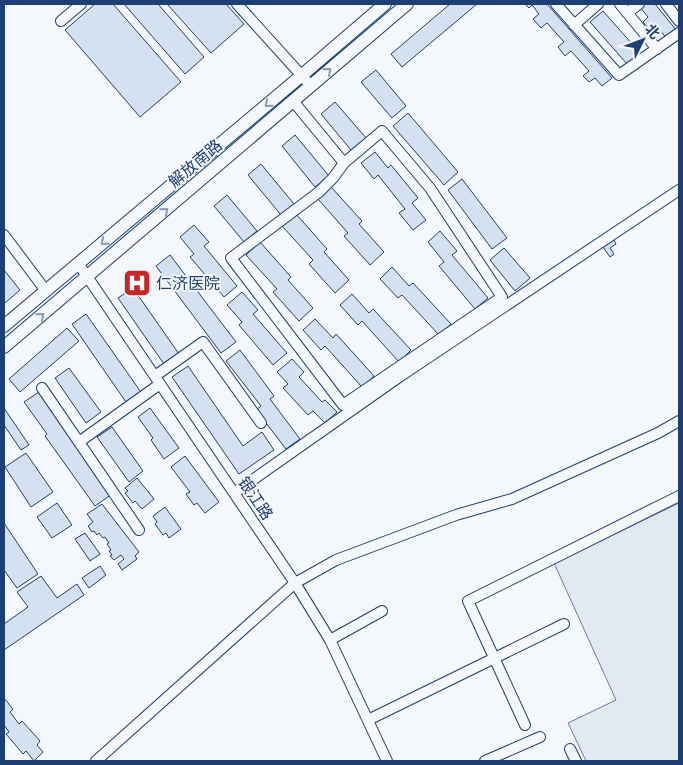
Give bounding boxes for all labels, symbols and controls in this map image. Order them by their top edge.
north arrow [618,15,668,65]
text: 北 [642,20,664,42]
one-way arrow [323,68,332,77]
one-way arrow [265,98,274,106]
street label: 解放南路 [164,135,225,190]
one-way arrow [159,207,168,216]
one-way arrow [100,237,109,246]
hospital icon: 仁济医院 [122,268,152,298]
place label: 仁济医院 [156,273,220,292]
one-way arrow [35,313,44,322]
street label: 银江路 [235,473,278,523]

